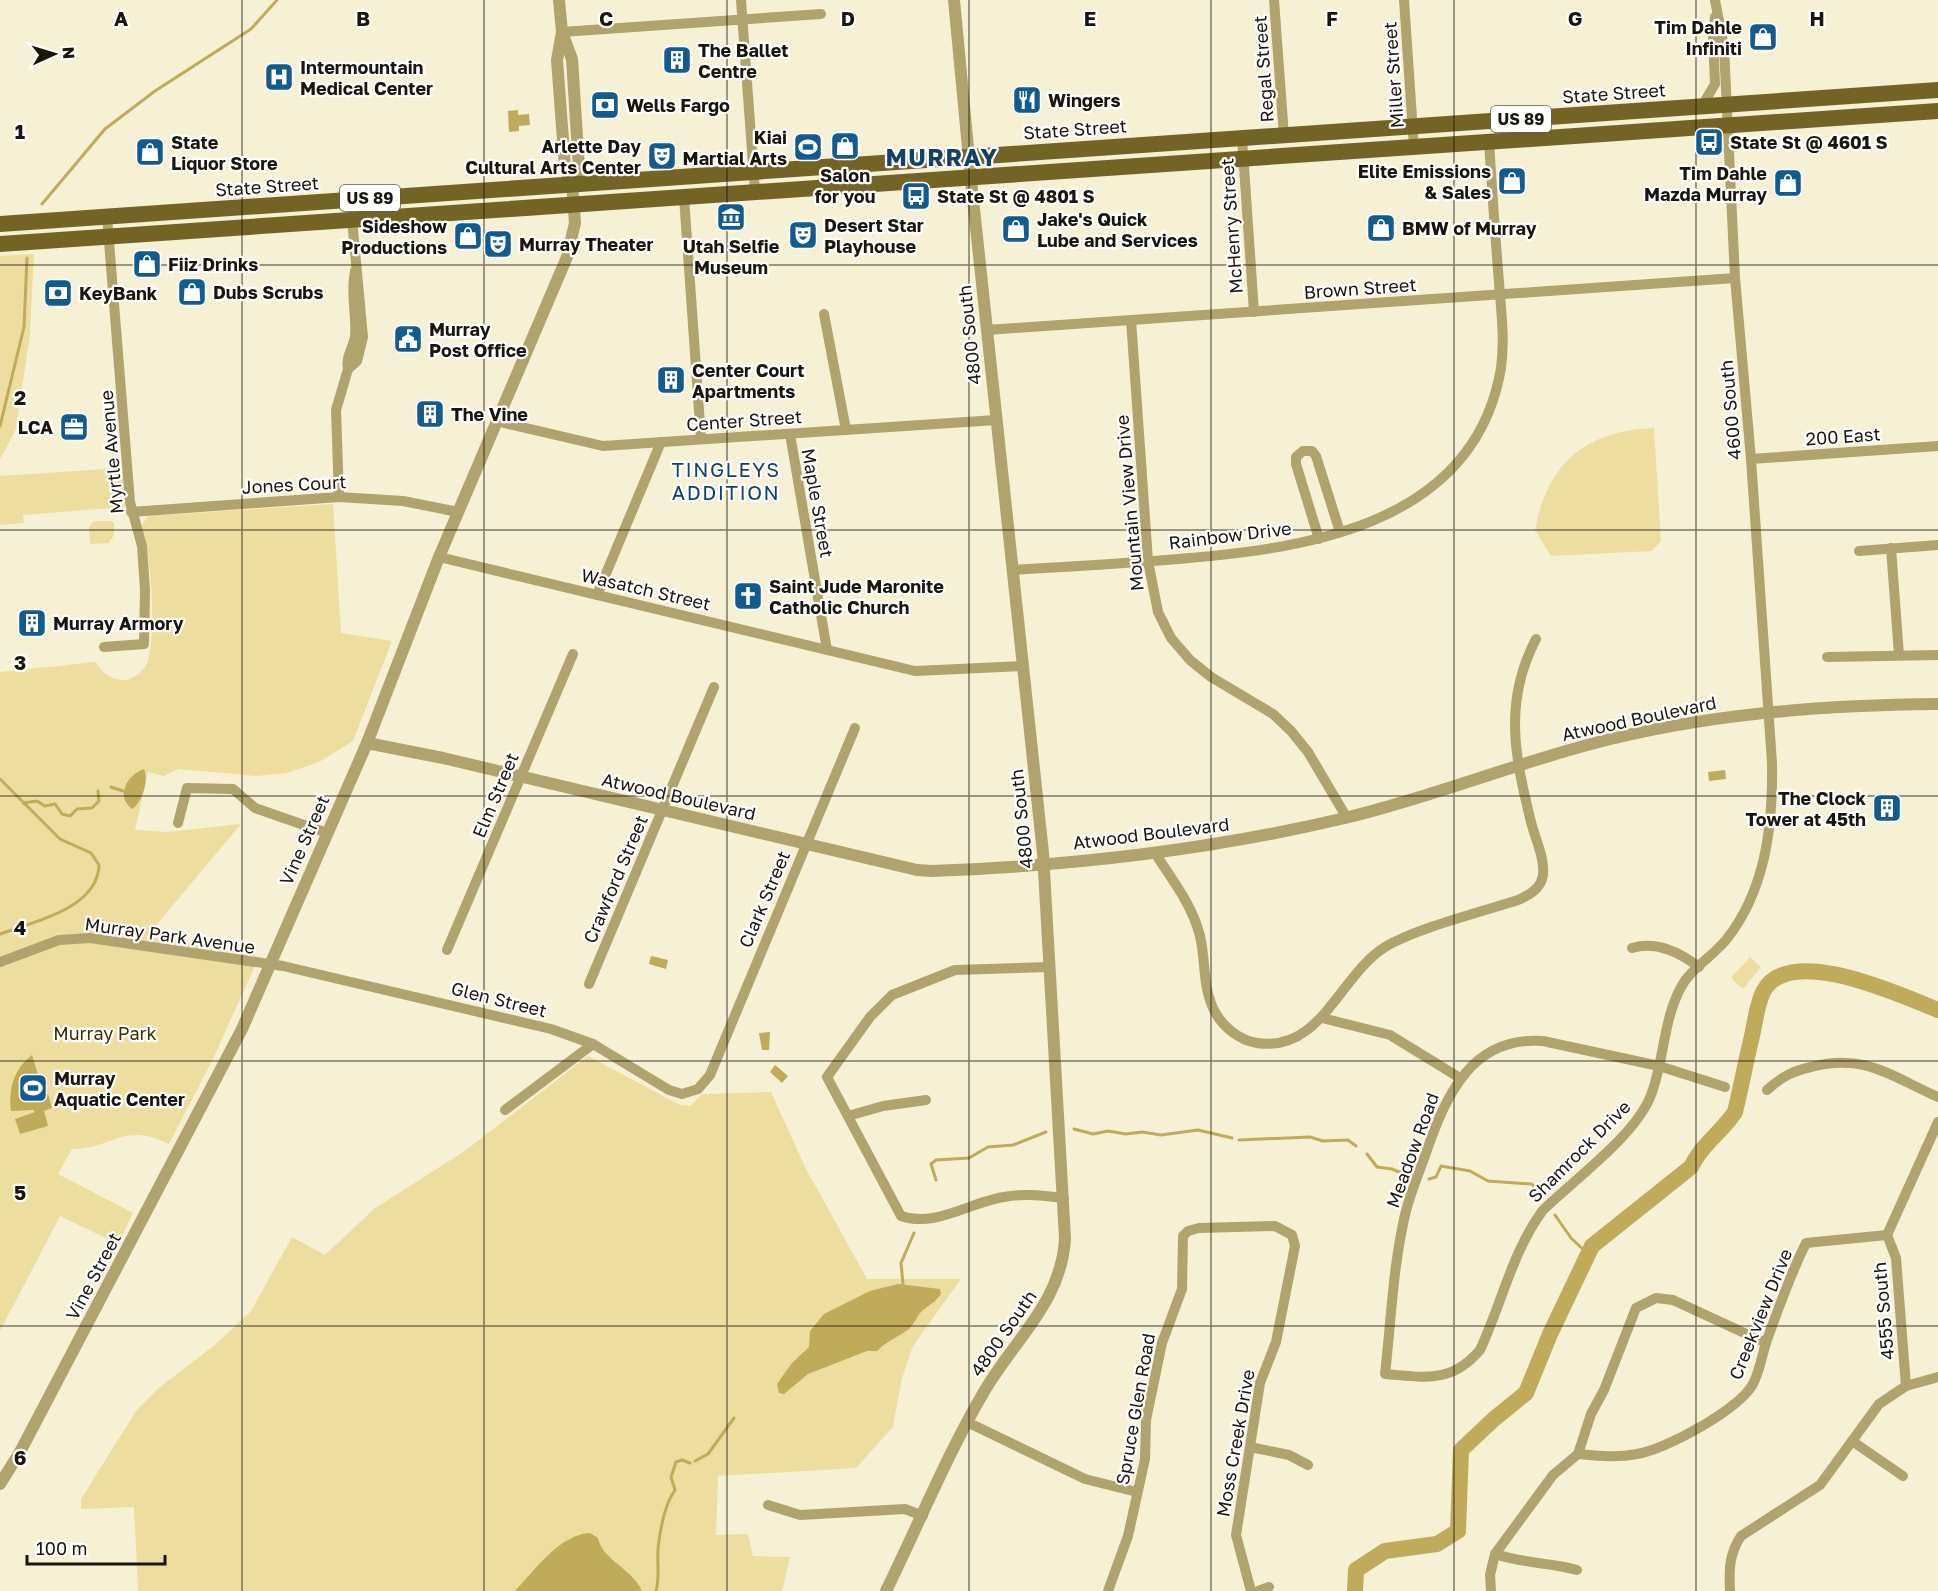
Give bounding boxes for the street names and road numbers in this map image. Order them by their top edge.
street label: Regal Street [1248,15,1278,123]
street label: Miller Street [1378,21,1408,129]
street label: State Street [1561,78,1667,108]
road number: US 89 [1491,106,1551,132]
street label: State Street [1022,114,1128,144]
street label: McHenry Street [1215,157,1247,295]
street label: State Street [214,171,320,201]
road number: US 89 [340,185,400,211]
street label: Brown Street [1303,273,1417,303]
street label: 4800 South [953,284,985,386]
street label: 4600 South [1715,359,1745,461]
street label: Myrtle Avenue [95,389,127,515]
street label: Center Street [685,405,803,435]
street label: Mountain View Drive [1110,414,1148,592]
street label: 200 East [1805,422,1881,450]
street label: Maple Street [798,447,838,559]
street label: Jones Court [241,470,347,498]
street label: Rainbow Drive [1167,517,1293,553]
street label: Wasatch Street [579,563,713,615]
street label: Atwood Boulevard [1560,691,1718,745]
street label: Elm Street [467,749,523,841]
street label: Atwood Boulevard [600,768,758,824]
street label: 4800 South [1005,768,1037,870]
street label: Vine Street [274,792,334,888]
street label: Crawford Street [578,812,652,946]
street label: Atwood Boulevard [1072,812,1230,854]
street label: Clark Street [734,847,794,951]
street label: Murray Park Avenue [83,912,257,958]
street label: Glen Street [449,977,549,1021]
street label: Meadow Road [1381,1089,1443,1211]
street label: Shamrock Drive [1523,1095,1635,1207]
street label: Vine Street [61,1228,125,1324]
street label: Creekview Drive [1724,1245,1796,1383]
street label: 4555 South [1868,1261,1898,1361]
street label: 4800 South [965,1286,1041,1380]
street label: Spruce Glen Road [1111,1331,1159,1487]
street label: Moss Creek Drive [1211,1368,1259,1518]

